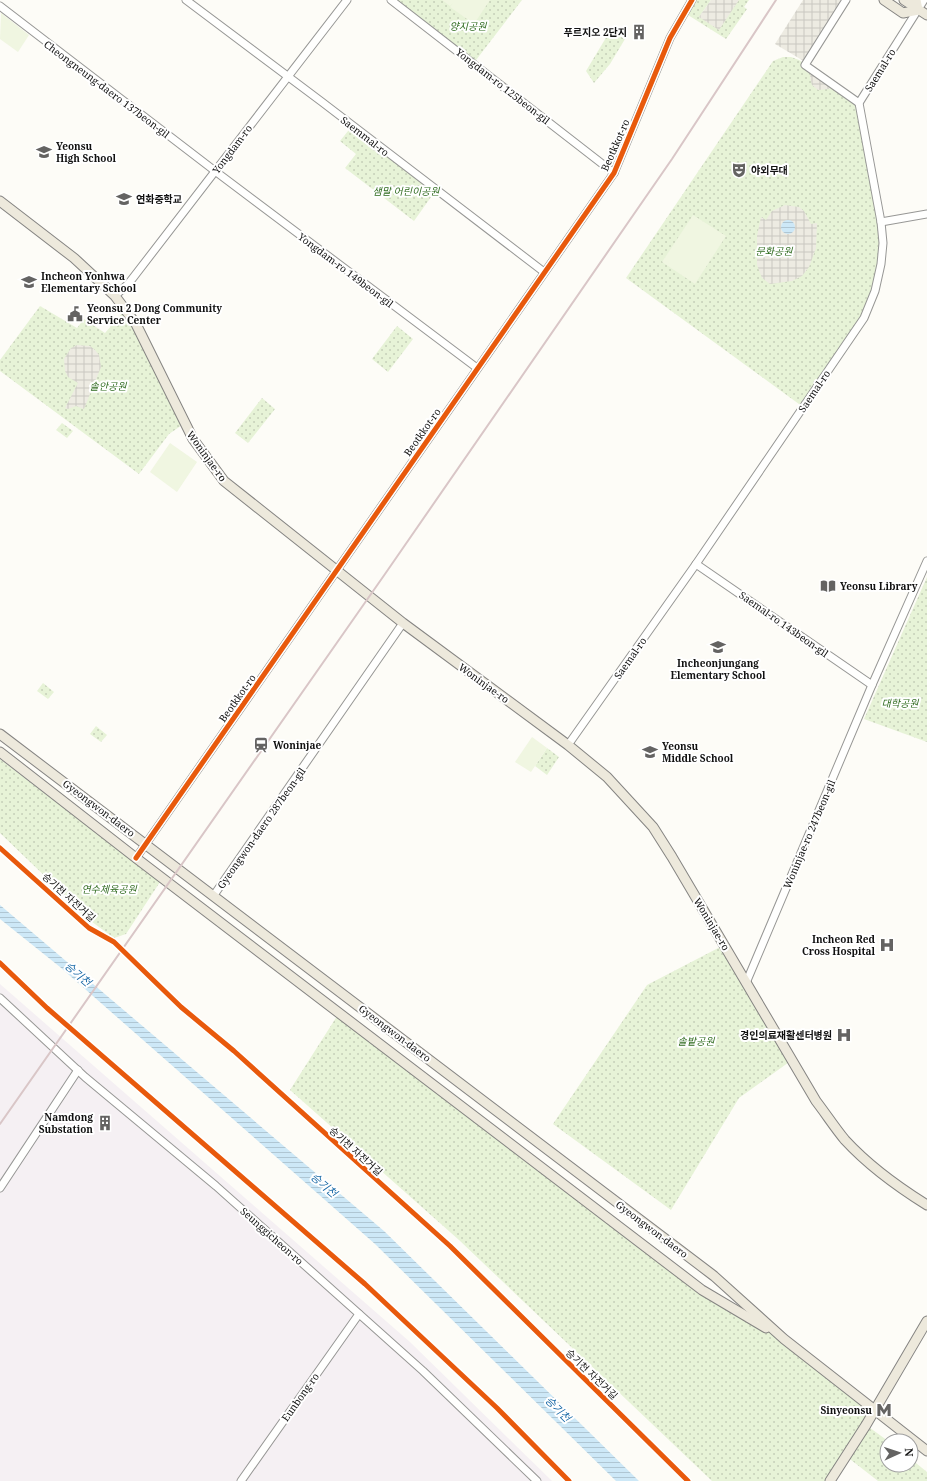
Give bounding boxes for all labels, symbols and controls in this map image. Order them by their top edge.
park label: 양지공원 [450,19,487,33]
building icon: 푸르지오 2단지 [630,23,648,41]
place label: 푸르지오 2단지 [564,25,627,39]
street label: Cheongneung-daero 137beon-gil [41,37,173,141]
street label: Yongdam-ro 125beon-gil [452,44,553,127]
street label: Saemal-ro [861,46,899,94]
street label: Saemmal-ro [338,113,392,159]
street label: Beotkkot-ro [597,117,633,173]
street label: Yongdam-ro [208,121,255,177]
place label: Yeonsu High School [56,139,117,165]
school or university icon: Yeonsu High School [35,143,53,161]
theatre icon: 야외무대 [730,161,748,179]
place label: 야외무대 [751,163,788,177]
park label: 샘말 어린이공원 [373,184,440,198]
school or university icon: 연화중학교 [115,190,133,208]
place label: 연화중학교 [136,192,182,206]
street label: Yongdam-ro 149beon-gil [295,229,396,310]
park label: 문화공원 [756,244,793,258]
place label: Incheon Yonhwa Elementary School [41,269,137,295]
school or university icon: Incheon Yonhwa Elementary School [20,273,38,291]
place label: Yeonsu 2 Dong Community Service Center [87,301,222,327]
public building icon: Yeonsu 2 Dong Community Service Center [66,305,84,323]
street label: Saemal-ro [795,367,833,415]
park label: 솔안공원 [90,379,127,393]
street label: Beotkkot-ro [400,405,444,459]
street label: Woninjae-ro [184,428,230,484]
library icon: Yeonsu Library [819,577,837,595]
place label: Yeonsu Library [840,579,918,593]
street label: Saemal-ro 143beon-gil [737,588,831,660]
street label: Saemal-ro [610,634,650,682]
school or university icon: Incheonjungang Elementary School [709,638,727,656]
place label: Incheonjungang Elementary School [670,656,766,682]
street label: Woninjae-ro [456,660,512,706]
street label: Beotkkot-ro [215,671,259,725]
park label: 대학공원 [882,696,919,710]
station icon: Woninjae [252,736,270,754]
place label: Woninjae [273,738,322,752]
place label: Yeonsu Middle School [662,739,734,765]
school or university icon: Yeonsu Middle School [641,743,659,761]
street label: Gyeongwon-daero 287beon-gil [214,765,308,891]
street label: Gyeongwon-daero [60,776,138,840]
street label: Woninjae-ro 247beon-gil [780,777,838,891]
street label: 승기천 자전거길 [39,869,99,925]
park label: 연수체육공원 [81,882,137,896]
street label: Woninjae-ro [691,895,733,953]
place label: Incheon Red Cross Hospital [802,932,875,958]
hospital icon: Incheon Red Cross Hospital [878,936,896,954]
water label: 승기천 [62,958,96,990]
street label: Gyeongwon-daero [356,1001,434,1065]
hospital icon: 경인의료재활센터병원 [835,1026,853,1044]
place label: 경인의료재활센터병원 [740,1028,832,1042]
park label: 솔밭공원 [678,1034,715,1048]
place label: Namdong Substation [39,1110,93,1136]
building icon: Namdong Substation [96,1114,114,1132]
street label: 승기천 자전거길 [326,1123,386,1179]
water label: 승기천 [308,1169,342,1201]
street label: Gyeongwon-daero [613,1197,691,1261]
street label: Seunggicheon-ro [238,1204,307,1268]
street label: 승기천 자전거길 [563,1346,621,1402]
street label: Eunbong-ro [278,1370,322,1424]
water label: 승기천 [542,1393,576,1426]
metro station icon: Sinyeonsu [875,1401,893,1419]
place label: Sinyeonsu [820,1403,872,1417]
north arrow [879,1433,919,1473]
text: N [902,1448,917,1458]

